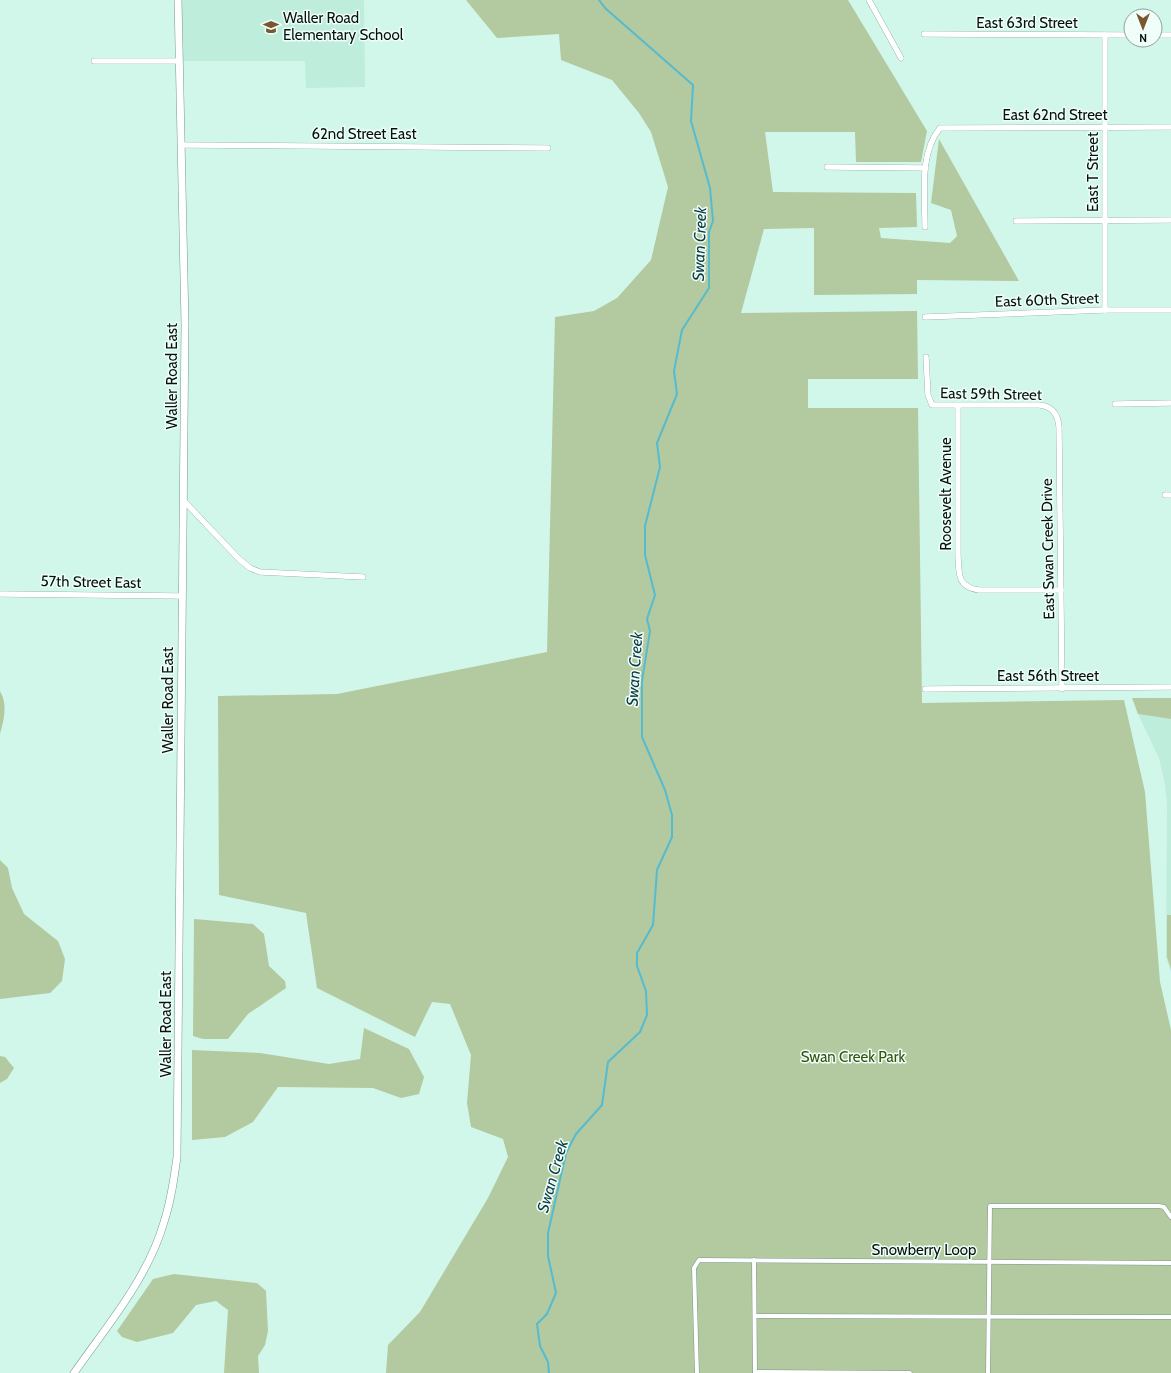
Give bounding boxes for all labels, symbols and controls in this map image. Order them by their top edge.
north arrow [1123,8,1163,48]
place label: Waller Road Elementary School [283,9,404,44]
street label: East 63rd Street [976,14,1078,32]
school or university icon: Waller Road Elementary School [262,18,280,36]
text: N [1139,31,1147,45]
street label: East 62nd Street [1002,106,1108,124]
street label: 62nd Street East [311,125,417,143]
street label: East T Street [1084,132,1102,212]
water label: Swan Creek [689,205,710,282]
street label: East 60th Street [995,289,1099,311]
street label: Waller Road East [163,323,181,429]
street label: East 59th Street [940,384,1042,404]
street label: Roosevelt Avenue [937,437,955,551]
street label: East Swan Creek Drive [1038,478,1058,620]
street label: 57th Street East [40,572,142,592]
water label: Swan Creek [622,630,647,707]
street label: Waller Road East [159,647,177,753]
street label: East 56th Street [997,667,1099,685]
street label: Waller Road East [157,971,175,1077]
park label: Swan Creek Park [801,1048,906,1066]
water label: Swan Creek [533,1137,572,1214]
street label: Snowberry Loop [872,1241,976,1259]

